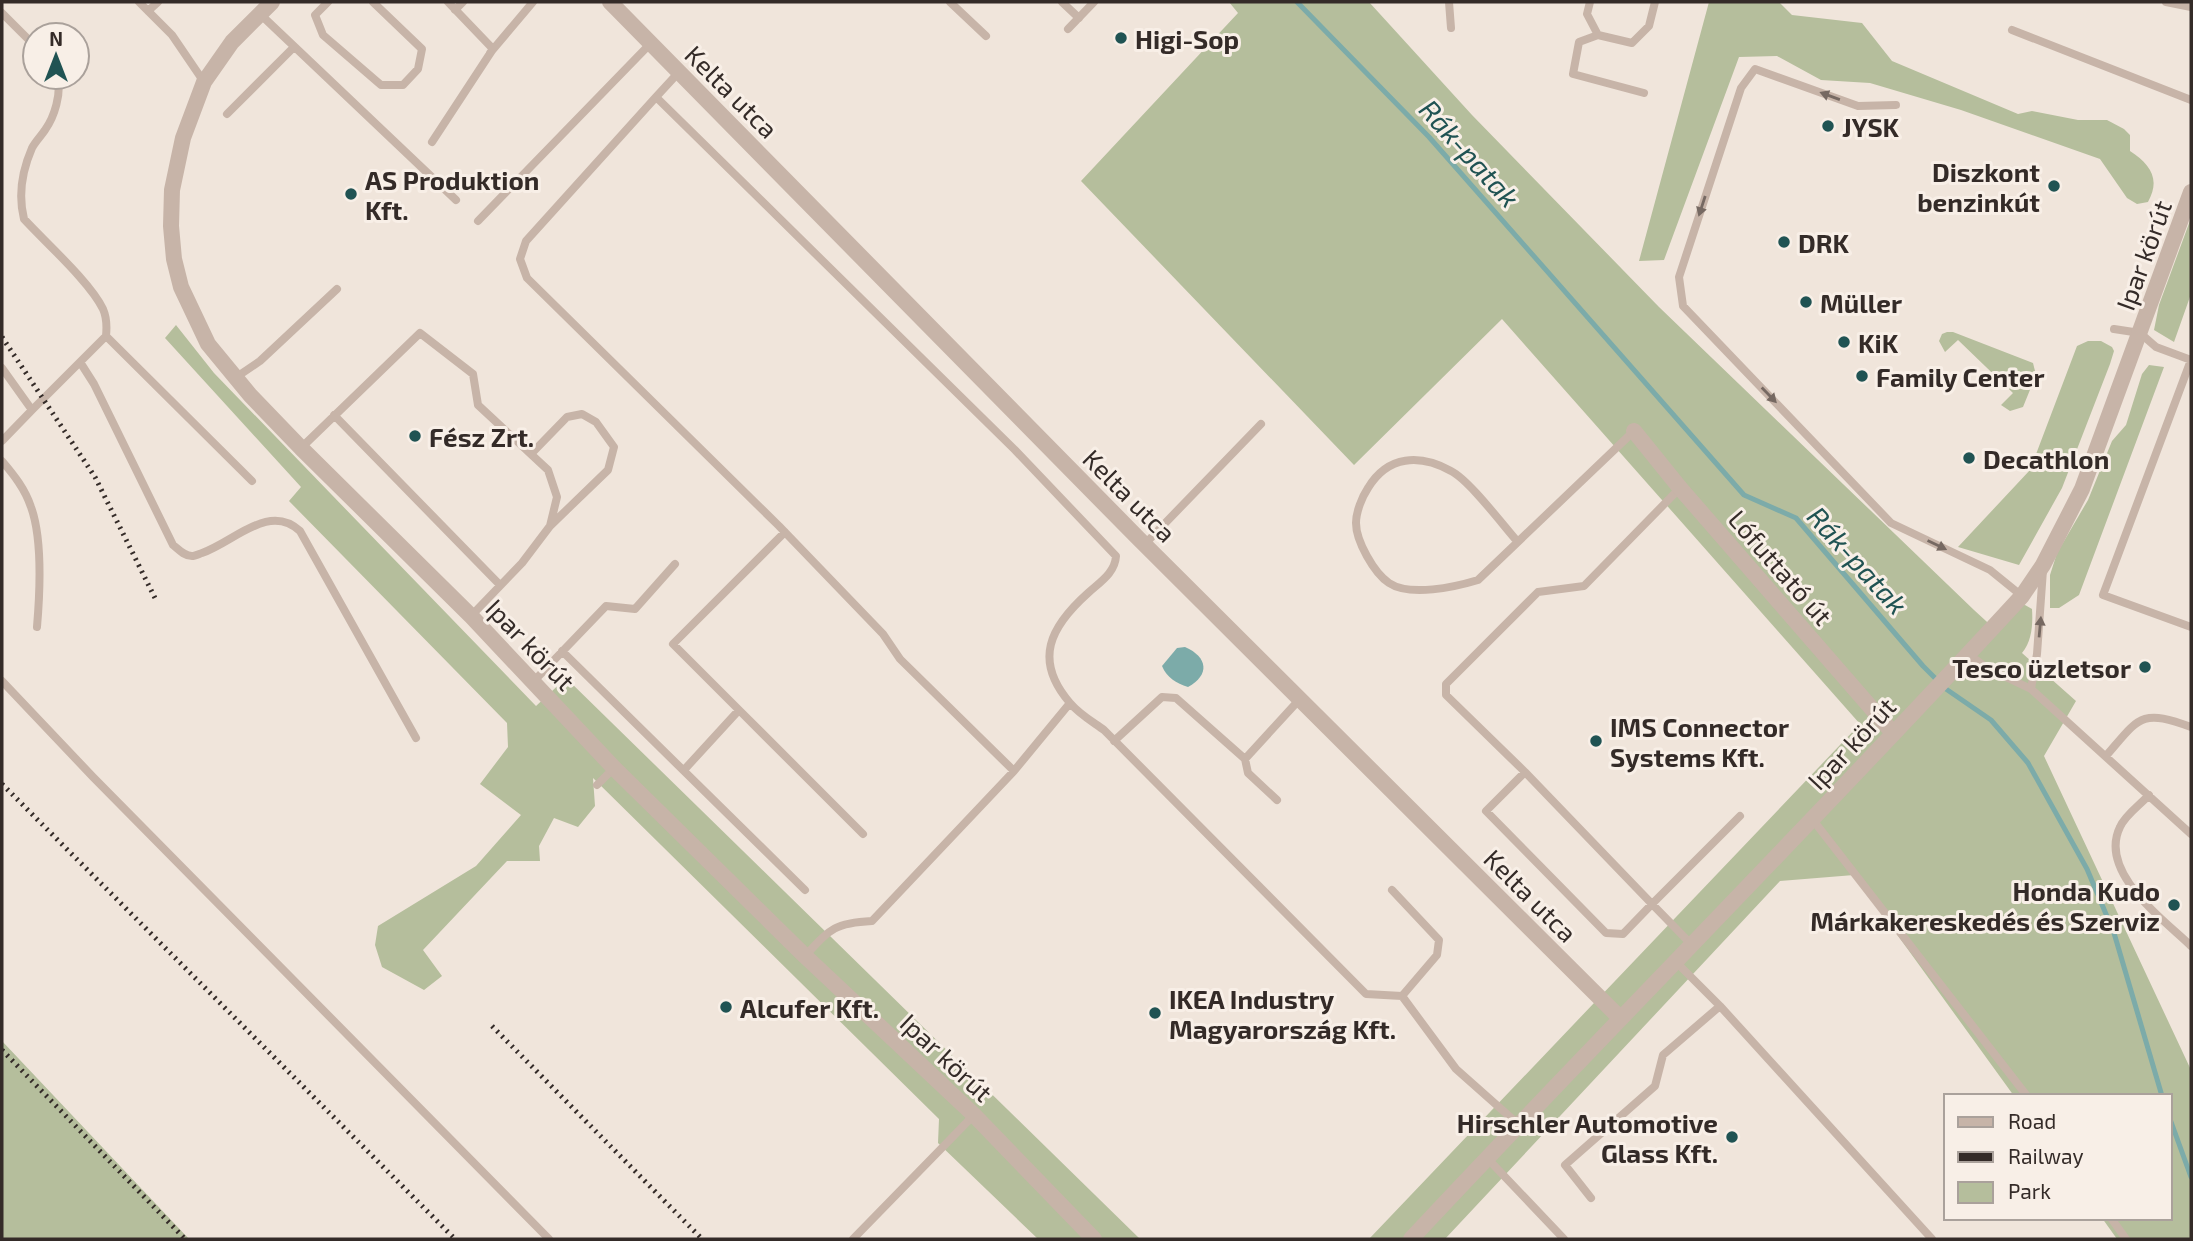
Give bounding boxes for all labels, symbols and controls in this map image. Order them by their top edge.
north arrow [21,21,91,91]
place label: Higi-Sop [1135,23,1239,54]
text: N [49,27,63,50]
marker: Higi-Sop [1113,30,1129,46]
street label: Kelta utca [679,38,785,144]
one-way arrow [1819,90,1840,101]
water label: Rák-patak [1413,92,1527,214]
place label: JYSK [1842,111,1900,142]
marker: JYSK [1820,118,1836,134]
place label: Diszkont benzinkút [1917,156,2040,217]
place label: AS Produktion Kft. [365,164,539,225]
marker: Diszkont benzinkút [2046,178,2062,194]
marker: AS Produktion Kft. [343,186,359,202]
one-way arrow [1697,196,1707,217]
street label: Ipar körút [2109,196,2177,314]
place label: DRK [1798,227,1850,258]
marker: DRK [1776,234,1792,250]
place label: Müller [1820,287,1902,318]
marker: Müller [1798,294,1814,310]
place label: KiK [1858,327,1899,358]
marker: KiK [1836,334,1852,350]
place label: Family Center [1876,361,2045,393]
marker: Family Center [1854,368,1870,384]
one-way arrow [1760,386,1776,403]
place label: Fész Zrt. [429,421,534,452]
marker: Fész Zrt. [407,428,423,444]
street label: Kelta utca [1077,442,1183,548]
place label: Decathlon [1983,443,2109,474]
marker: Decathlon [1961,450,1977,466]
water label: Rák-patak [1801,499,1915,621]
street label: Lófuttató út [1723,503,1839,631]
one-way arrow [1927,539,1947,550]
street label: Ipar körút [480,592,582,696]
one-way arrow [2035,616,2046,638]
place label: Tesco üzletsor [1952,652,2131,683]
marker: Tesco üzletsor [2137,659,2153,675]
street label: Ipar körút [1801,690,1901,795]
place label: IMS Connector Systems Kft. [1610,711,1789,773]
marker: IMS Connector Systems Kft. [1588,733,1604,749]
street label: Kelta utca [1478,842,1584,948]
place label: Honda Kudo Márkakereskedés és Szerviz [1810,875,2160,936]
marker: Honda Kudo Márkakereskedés és Szerviz [2166,897,2182,913]
place label: IKEA Industry Magyarország Kft. [1169,983,1396,1045]
place label: Alcufer Kft. [740,992,879,1023]
marker: Alcufer Kft. [718,999,734,1015]
marker: IKEA Industry Magyarország Kft. [1147,1005,1163,1021]
street label: Ipar körút [895,1007,1000,1107]
legend [1944,1094,2172,1220]
place label: Hirschler Automotive Glass Kft. [1457,1107,1718,1168]
text: Road [2008,1108,2056,1133]
marker: Hirschler Automotive Glass Kft. [1724,1129,1740,1145]
text: Railway [2008,1143,2084,1168]
text: Park [2008,1178,2051,1203]

